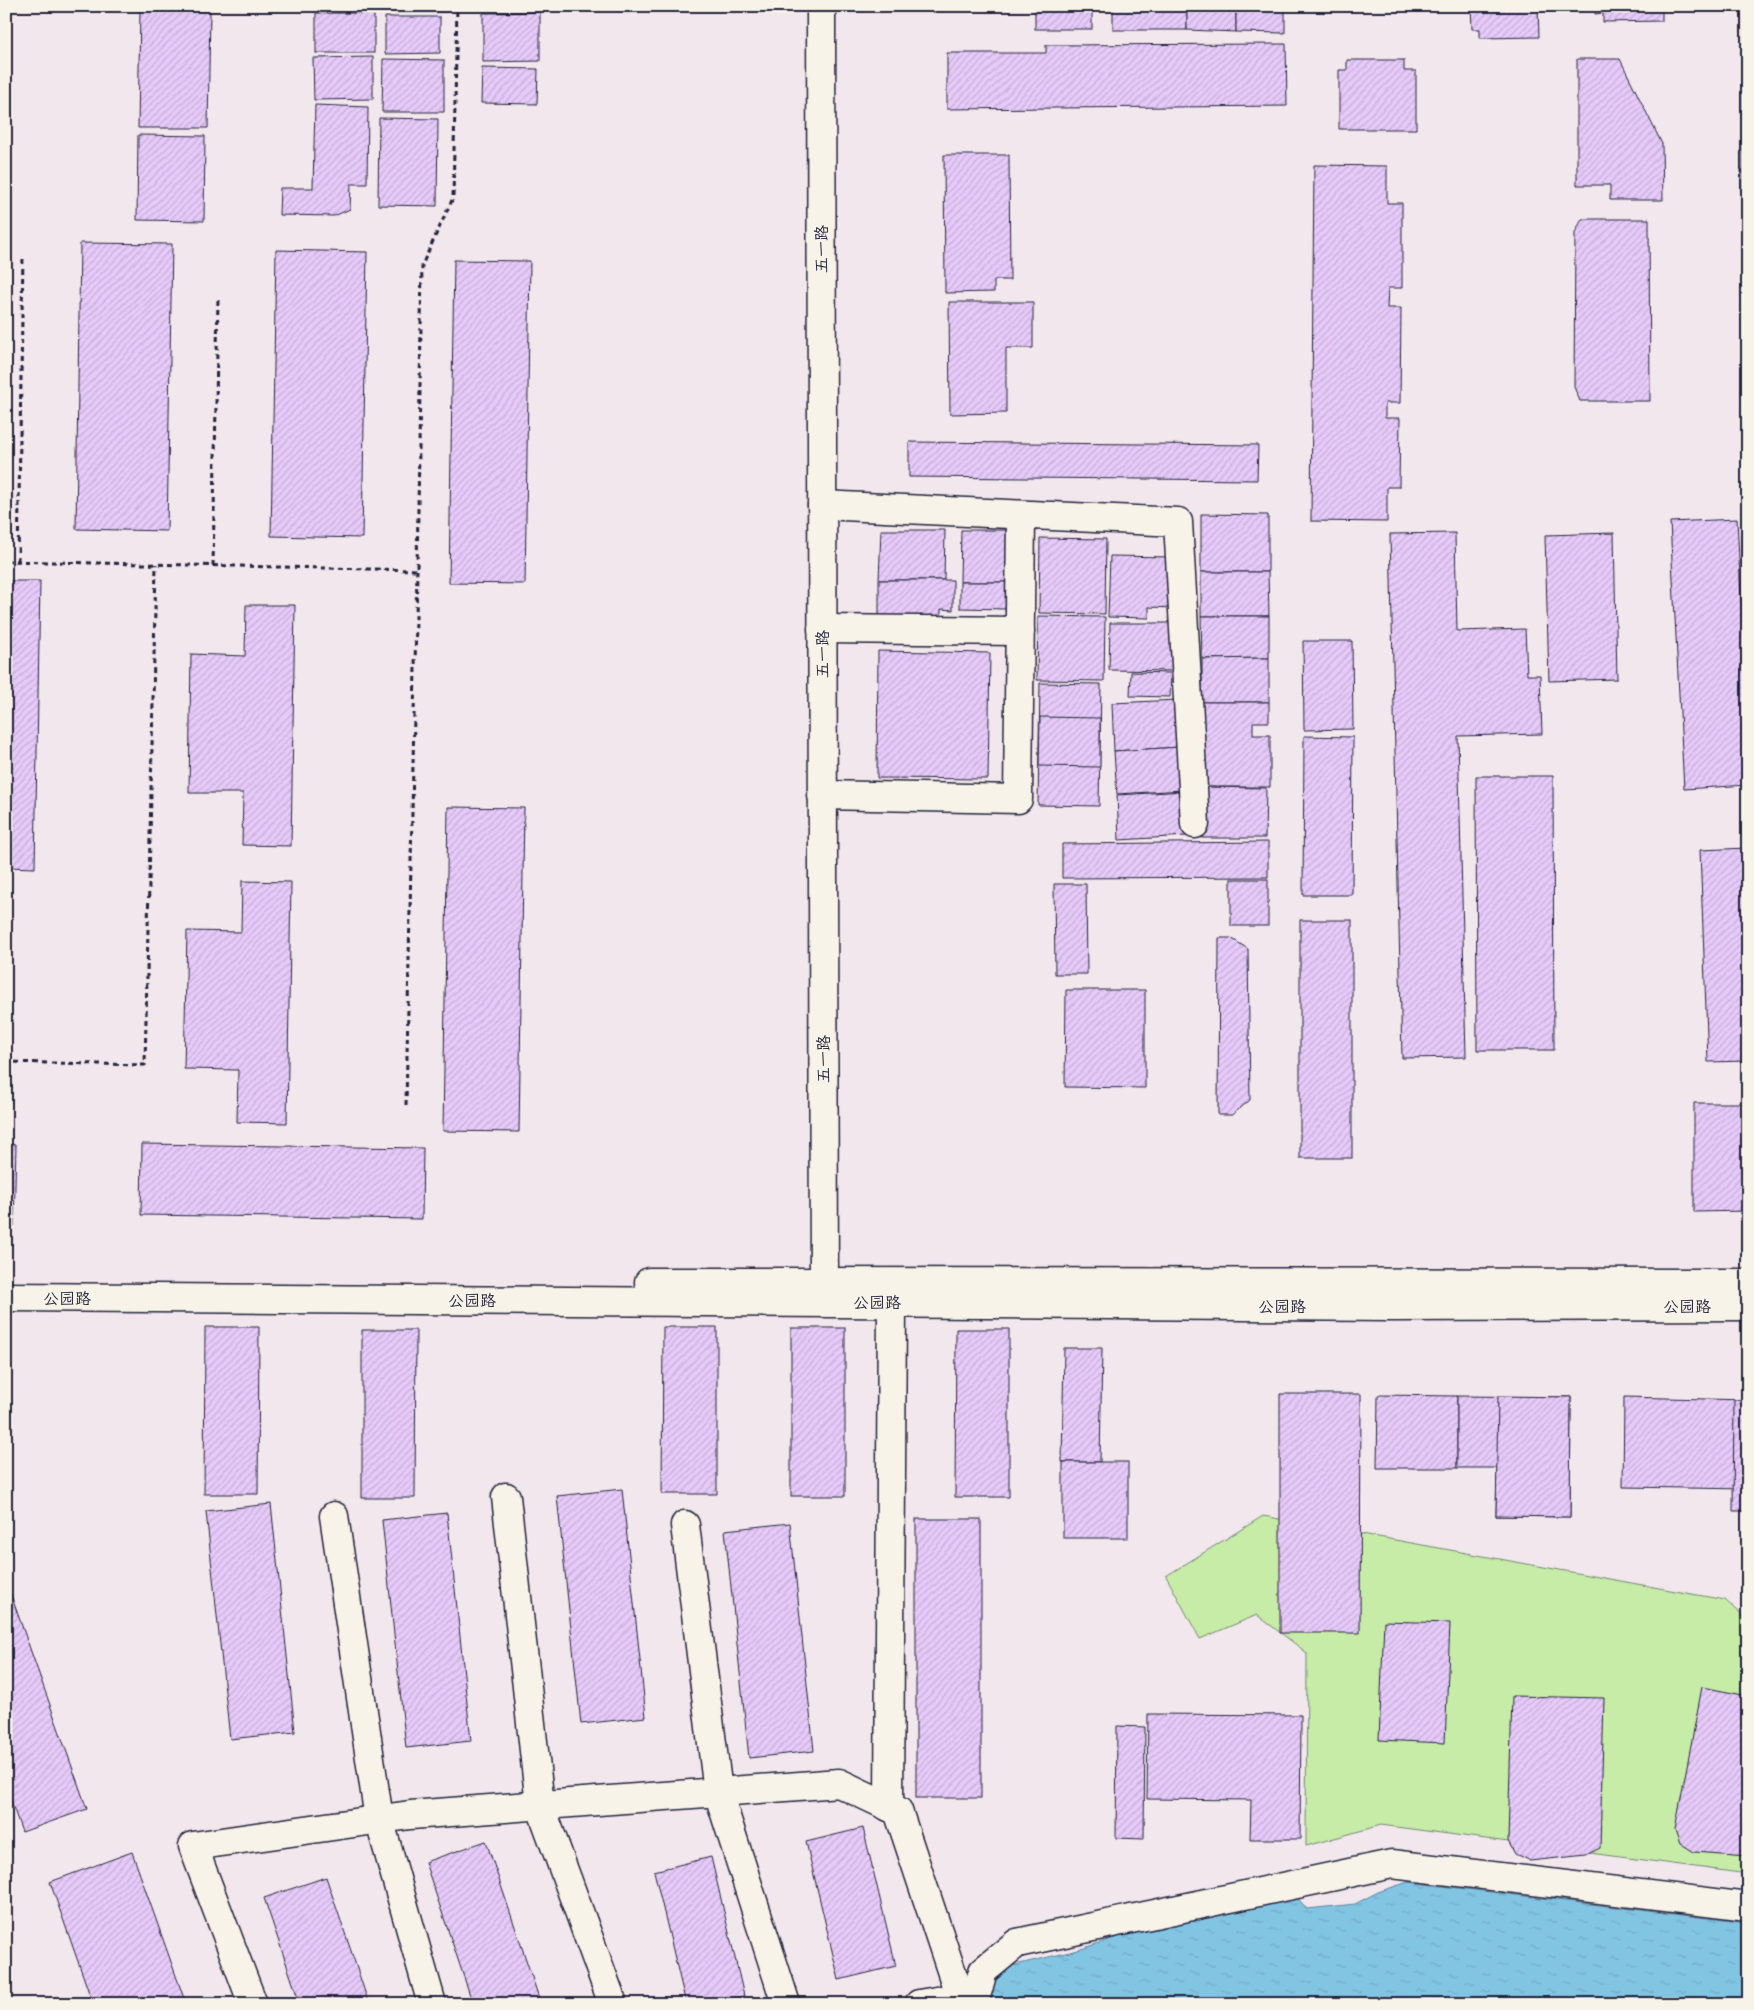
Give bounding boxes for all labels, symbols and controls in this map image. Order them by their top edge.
street label: 五一路 [807,225,836,273]
street label: 五一路 [808,630,837,678]
street label: 五一路 [809,1035,838,1083]
street label: 公园路 [43,1284,91,1313]
street label: 公园路 [448,1286,496,1315]
street label: 公园路 [853,1288,901,1317]
street label: 公园路 [1258,1292,1306,1321]
street label: 公园路 [1663,1292,1711,1321]

